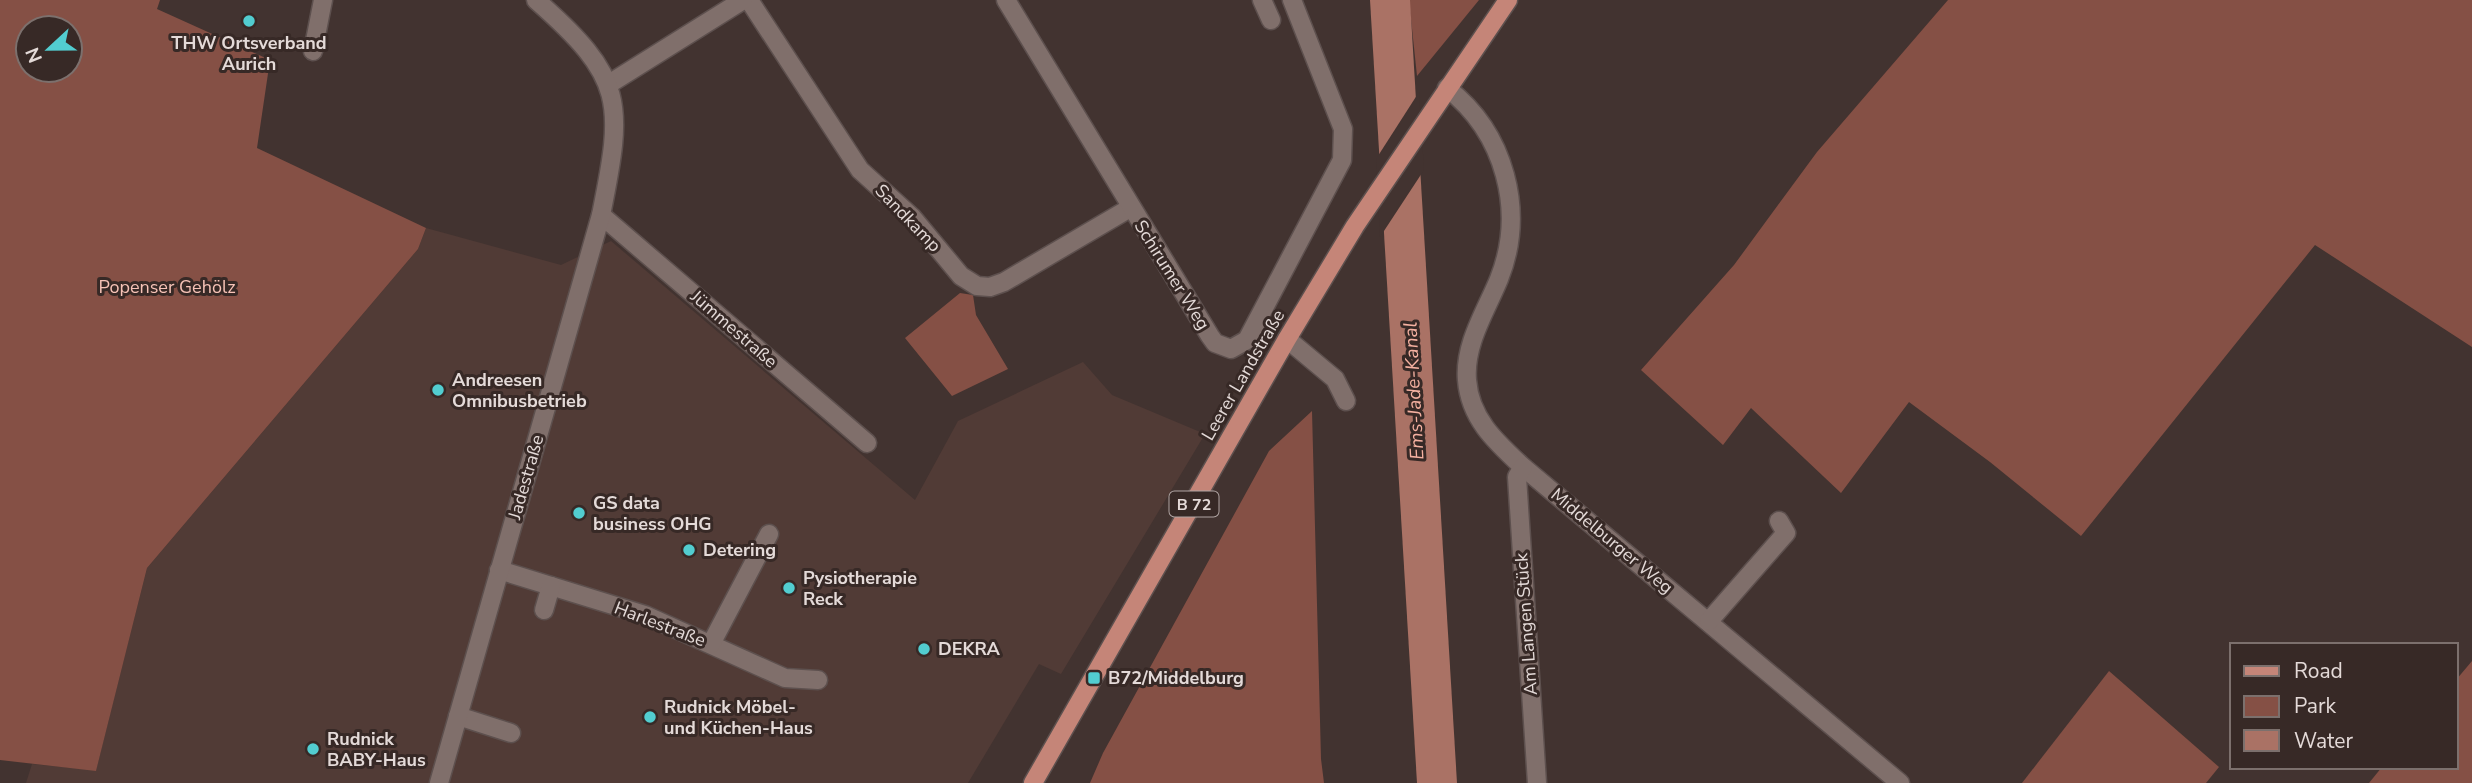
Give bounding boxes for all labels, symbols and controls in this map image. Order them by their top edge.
marker: THW Ortsverband Aurich [241,13,257,29]
north arrow [14,14,84,84]
place label: THW Ortsverband Aurich [171,31,327,76]
text: N [19,44,49,66]
street label: Sandkamp [870,179,946,257]
street label: Schirumer Weg [1129,216,1215,334]
park label: Popenser Gehölz [98,275,236,299]
street label: Jümmestraße [685,284,783,373]
street label: Leerer Landstraße [1196,305,1290,445]
water label: Ems-Jade-Kanal [1397,321,1431,461]
place label: Andreesen Omnibusbetrieb [452,368,587,413]
marker: Andreesen Omnibusbetrieb [430,382,446,398]
street label: Jadestraße [502,432,550,523]
street label: Middelburger Weg [1546,483,1678,599]
place label: GS data business OHG [593,491,712,536]
road number: B 72 [1170,491,1218,516]
marker: GS data business OHG [571,505,587,521]
place label: Detering [703,538,776,562]
marker: Detering [681,542,697,558]
street label: Am Langen Stück [1509,551,1543,696]
place label: Pysiotherapie Reck [803,566,917,611]
marker: Pysiotherapie Reck [781,580,797,596]
street label: Harlestraße [611,596,709,652]
place label: DEKRA [938,637,1001,661]
marker: DEKRA [916,641,932,657]
legend [2230,643,2458,769]
text: Road [2294,657,2343,685]
place label: B72/Middelburg [1108,666,1244,690]
marker: B72/Middelburg [1086,670,1102,686]
text: Park [2294,692,2336,720]
place label: Rudnick Möbel- und Küchen-Haus [664,695,813,740]
marker: Rudnick Möbel- und Küchen-Haus [642,709,658,725]
place label: Rudnick BABY-Haus [327,727,426,772]
text: Water [2294,727,2353,755]
marker: Rudnick BABY-Haus [305,741,321,757]

